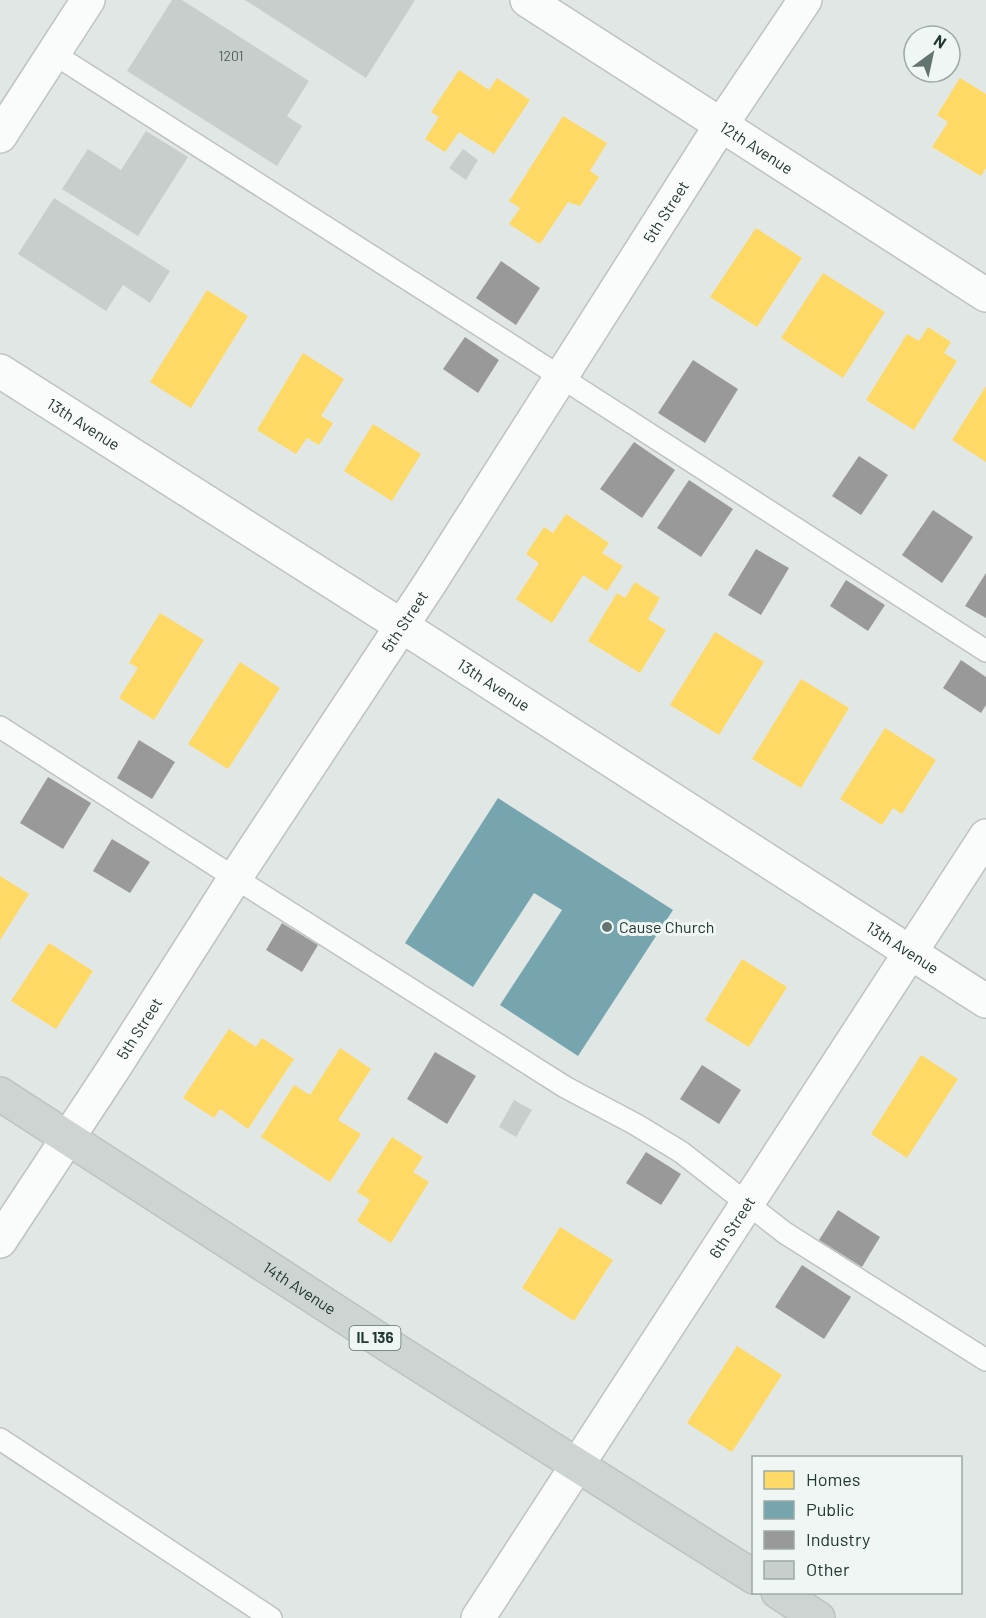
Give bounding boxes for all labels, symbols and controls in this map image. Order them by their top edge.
north arrow [902,24,962,84]
text: N [931,30,950,52]
house number: 1201 [219,47,243,64]
street label: 12th Avenue [717,117,797,178]
street label: 5th Street [639,177,692,246]
street label: 13th Avenue [44,394,124,454]
street label: 5th Street [377,587,431,655]
street label: 13th Avenue [454,654,534,715]
place label: Cause Church [619,917,714,936]
street label: 13th Avenue [863,917,943,977]
marker: Cause Church [600,920,614,934]
street label: 5th Street [112,994,165,1063]
street label: 6th Street [705,1193,758,1261]
street label: 14th Avenue [260,1257,340,1318]
road number: IL 136 [350,1326,400,1350]
legend [752,1456,962,1594]
text: Homes [806,1468,860,1490]
text: Public [806,1498,854,1520]
text: Industry [806,1528,870,1550]
text: Other [806,1558,850,1580]

